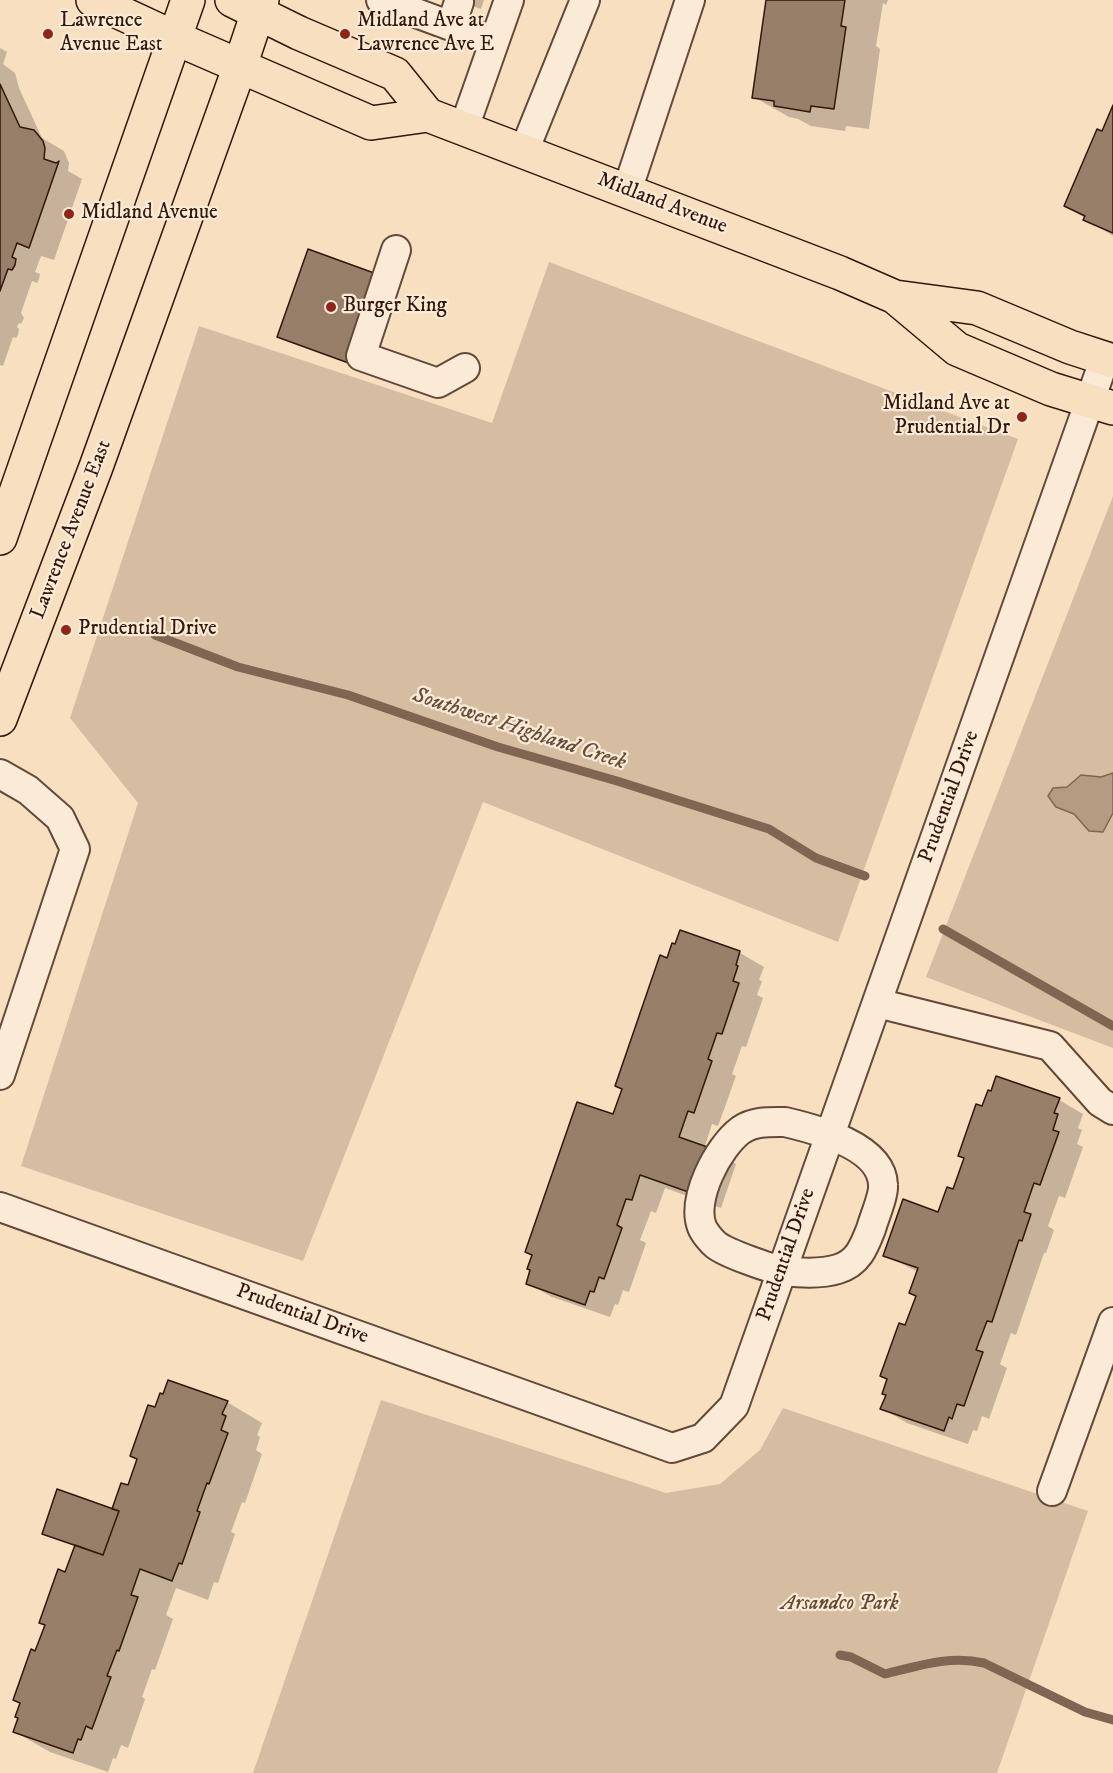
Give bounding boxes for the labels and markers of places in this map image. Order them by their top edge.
place label: Lawrence Avenue East [60,9,163,59]
place label: Midland Ave at Lawrence Ave E [357,9,494,59]
marker: Lawrence Avenue East [41,27,55,41]
marker: Midland Ave at Lawrence Ave E [338,27,352,41]
place label: Midland Avenue [81,201,218,227]
marker: Midland Avenue [62,207,76,221]
place label: Burger King [343,294,447,320]
marker: Burger King [324,300,338,314]
place label: Midland Ave at Prudential Dr [883,392,1010,442]
marker: Midland Ave at Prudential Dr [1015,410,1029,424]
place label: Prudential Drive [78,617,217,643]
marker: Prudential Drive [59,623,73,637]

